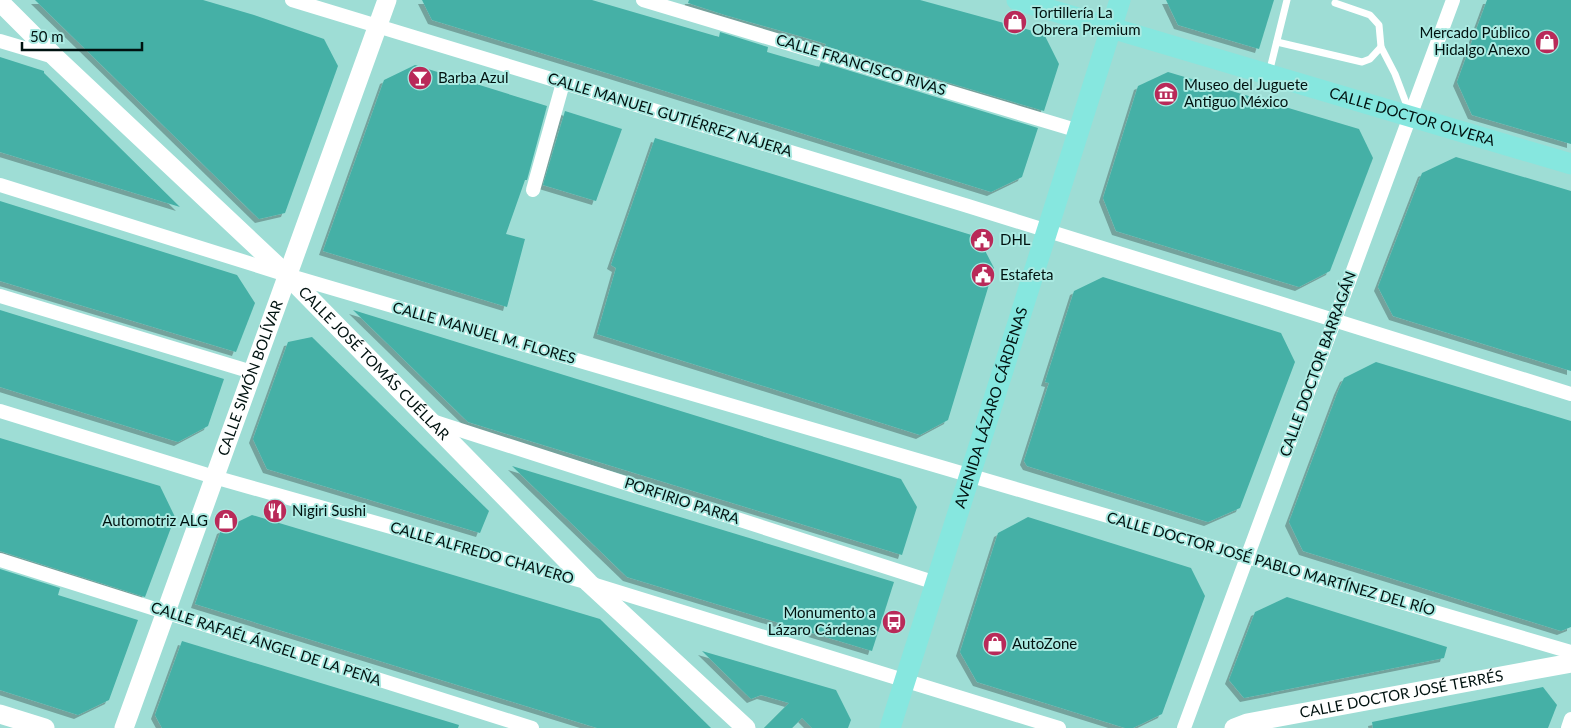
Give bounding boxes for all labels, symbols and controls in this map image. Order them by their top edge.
place label: Tortillería La Obrera Premium [1032,3,1141,38]
shop icon: Tortillería La Obrera Premium [1002,9,1028,35]
scale bar [22,20,142,52]
place label: Mercado Público Hidalgo Anexo [1419,23,1530,58]
text: 50 m [30,27,64,45]
shop icon: Mercado Público Hidalgo Anexo [1534,29,1560,55]
street label: CALLE FRANCISCO RIVAS [774,30,948,99]
bar icon: Barba Azul [407,65,433,91]
place label: Barba Azul [438,68,509,86]
street label: CALLE MANUEL GUTIÉRREZ NÁJERA [546,68,795,160]
place label: Museo del Juguete Antiguo México [1184,75,1308,110]
museum icon: Museo del Juguete Antiguo México [1153,81,1179,107]
street label: CALLE DOCTOR OLVERA [1327,83,1498,149]
public building icon: DHL [969,227,995,253]
place label: DHL [1000,230,1031,248]
public building icon: Estafeta [970,262,996,288]
place label: Estafeta [1000,265,1053,283]
street label: CALLE DOCTOR BARRAGÁN [1275,268,1359,459]
street label: CALLE JOSÉ TOMÁS CUÉLLAR [295,282,454,444]
street label: CALLE SIMÓN BOLÍVAR [213,297,286,458]
street label: CALLE MANUEL M. FLORES [391,297,578,367]
street label: AVENIDA LÁZARO CÁRDENAS [950,304,1030,510]
street label: PORFIRIO PARRA [623,473,743,527]
restaurant icon: Nigiri Sushi [262,498,288,524]
place label: Nigiri Sushi [292,501,366,519]
street label: CALLE DOCTOR JOSÉ PABLO MARTÍNEZ DEL RÍO [1105,507,1438,619]
shop icon: Automotriz ALG [213,508,239,534]
place label: Automotriz ALG [102,511,208,529]
street label: CALLE ALFREDO CHAVERO [388,517,576,587]
street label: CALLE RAFAÉL ÁNGEL DE LA PEÑA [149,597,385,689]
place label: Monumento a Lázaro Cárdenas [768,603,876,638]
bus stop icon: Monumento a Lázaro Cárdenas [881,609,907,635]
shop icon: AutoZone [982,631,1008,657]
place label: AutoZone [1012,634,1077,652]
street label: CALLE DOCTOR JOSÉ TERRÉS [1298,666,1504,721]

